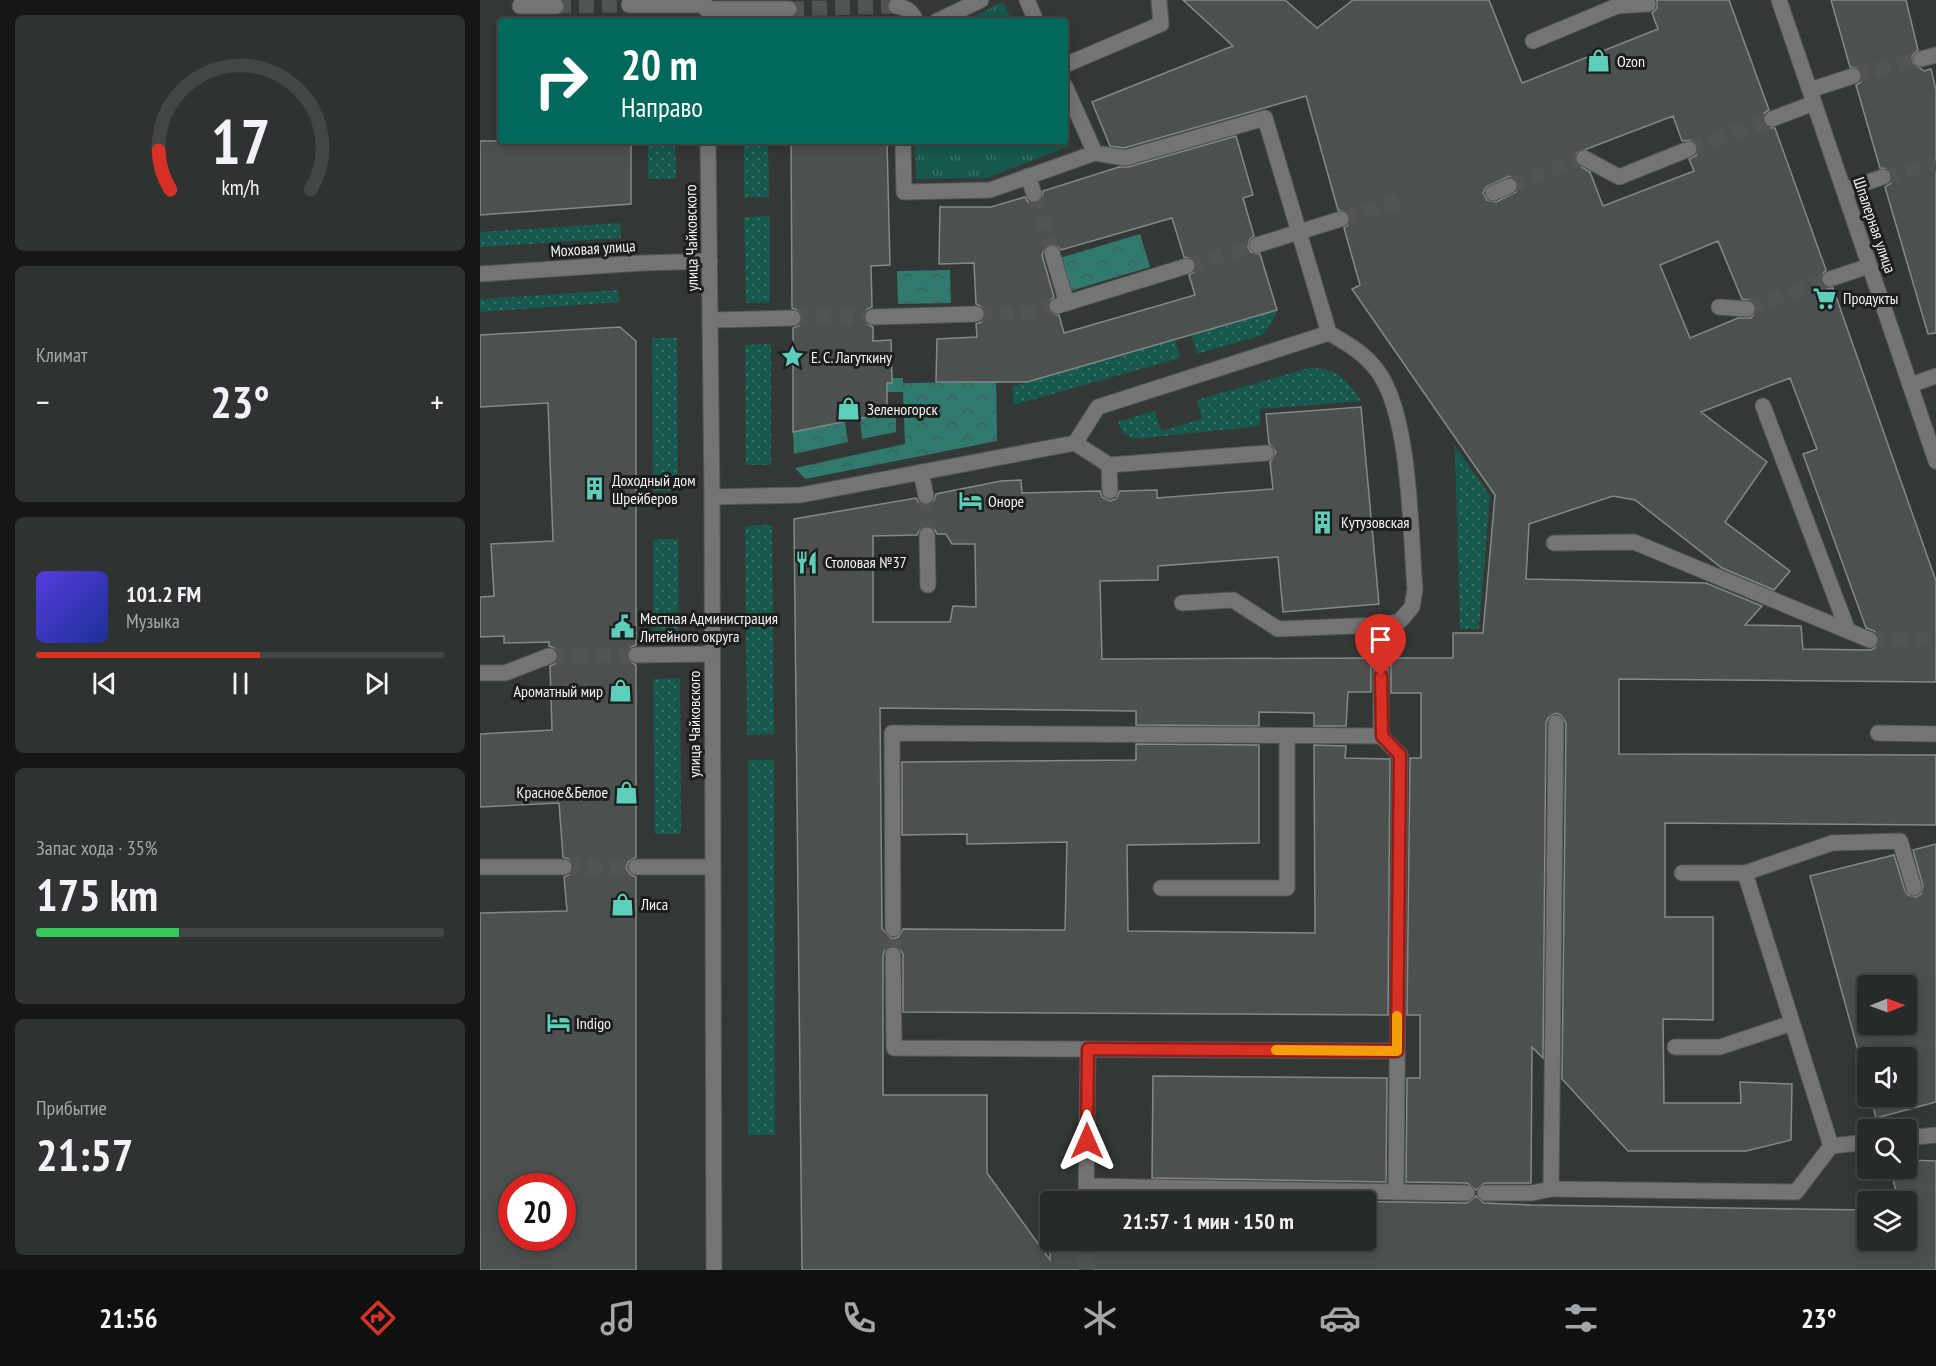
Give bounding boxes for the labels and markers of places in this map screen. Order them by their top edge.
shop icon: Ozon [1586,48,1612,74]
place label: Ozon [1617,51,1645,71]
supermarket icon: Продукты [1812,285,1838,311]
place label: Продукты [1843,288,1898,308]
place icon: Е. С. Лагуткину [780,344,806,370]
place label: Е. С. Лагуткину [811,347,892,367]
shop icon: Зеленогорск [836,396,862,422]
place label: Зеленогорск [867,399,938,419]
place label: Доходный дом Шрейберов [612,470,696,508]
building icon: Доходный дом Шрейберов [581,476,607,502]
hotel icon: Оноре [957,488,983,514]
place label: Оноре [988,491,1024,511]
building icon: Кутузовская [1310,509,1336,535]
place label: Кутузовская [1341,512,1410,532]
restaurant icon: Столовая №37 [794,549,820,575]
place label: Столовая №37 [825,552,907,572]
place label: Местная Администрация Литейного округа [639,608,778,646]
public building icon: Местная Администрация Литейного округа [609,614,635,640]
pin [1355,614,1406,676]
shop icon: Ароматный мир [608,678,634,704]
place label: Ароматный мир [513,681,603,701]
shop icon: Красное&Белое [613,779,639,805]
place label: Красное&Белое [517,782,608,802]
shop icon: Лиса [610,891,636,917]
place label: Лиса [640,894,668,914]
hotel icon: Indigo [545,1010,571,1036]
place label: Indigo [576,1013,611,1033]

